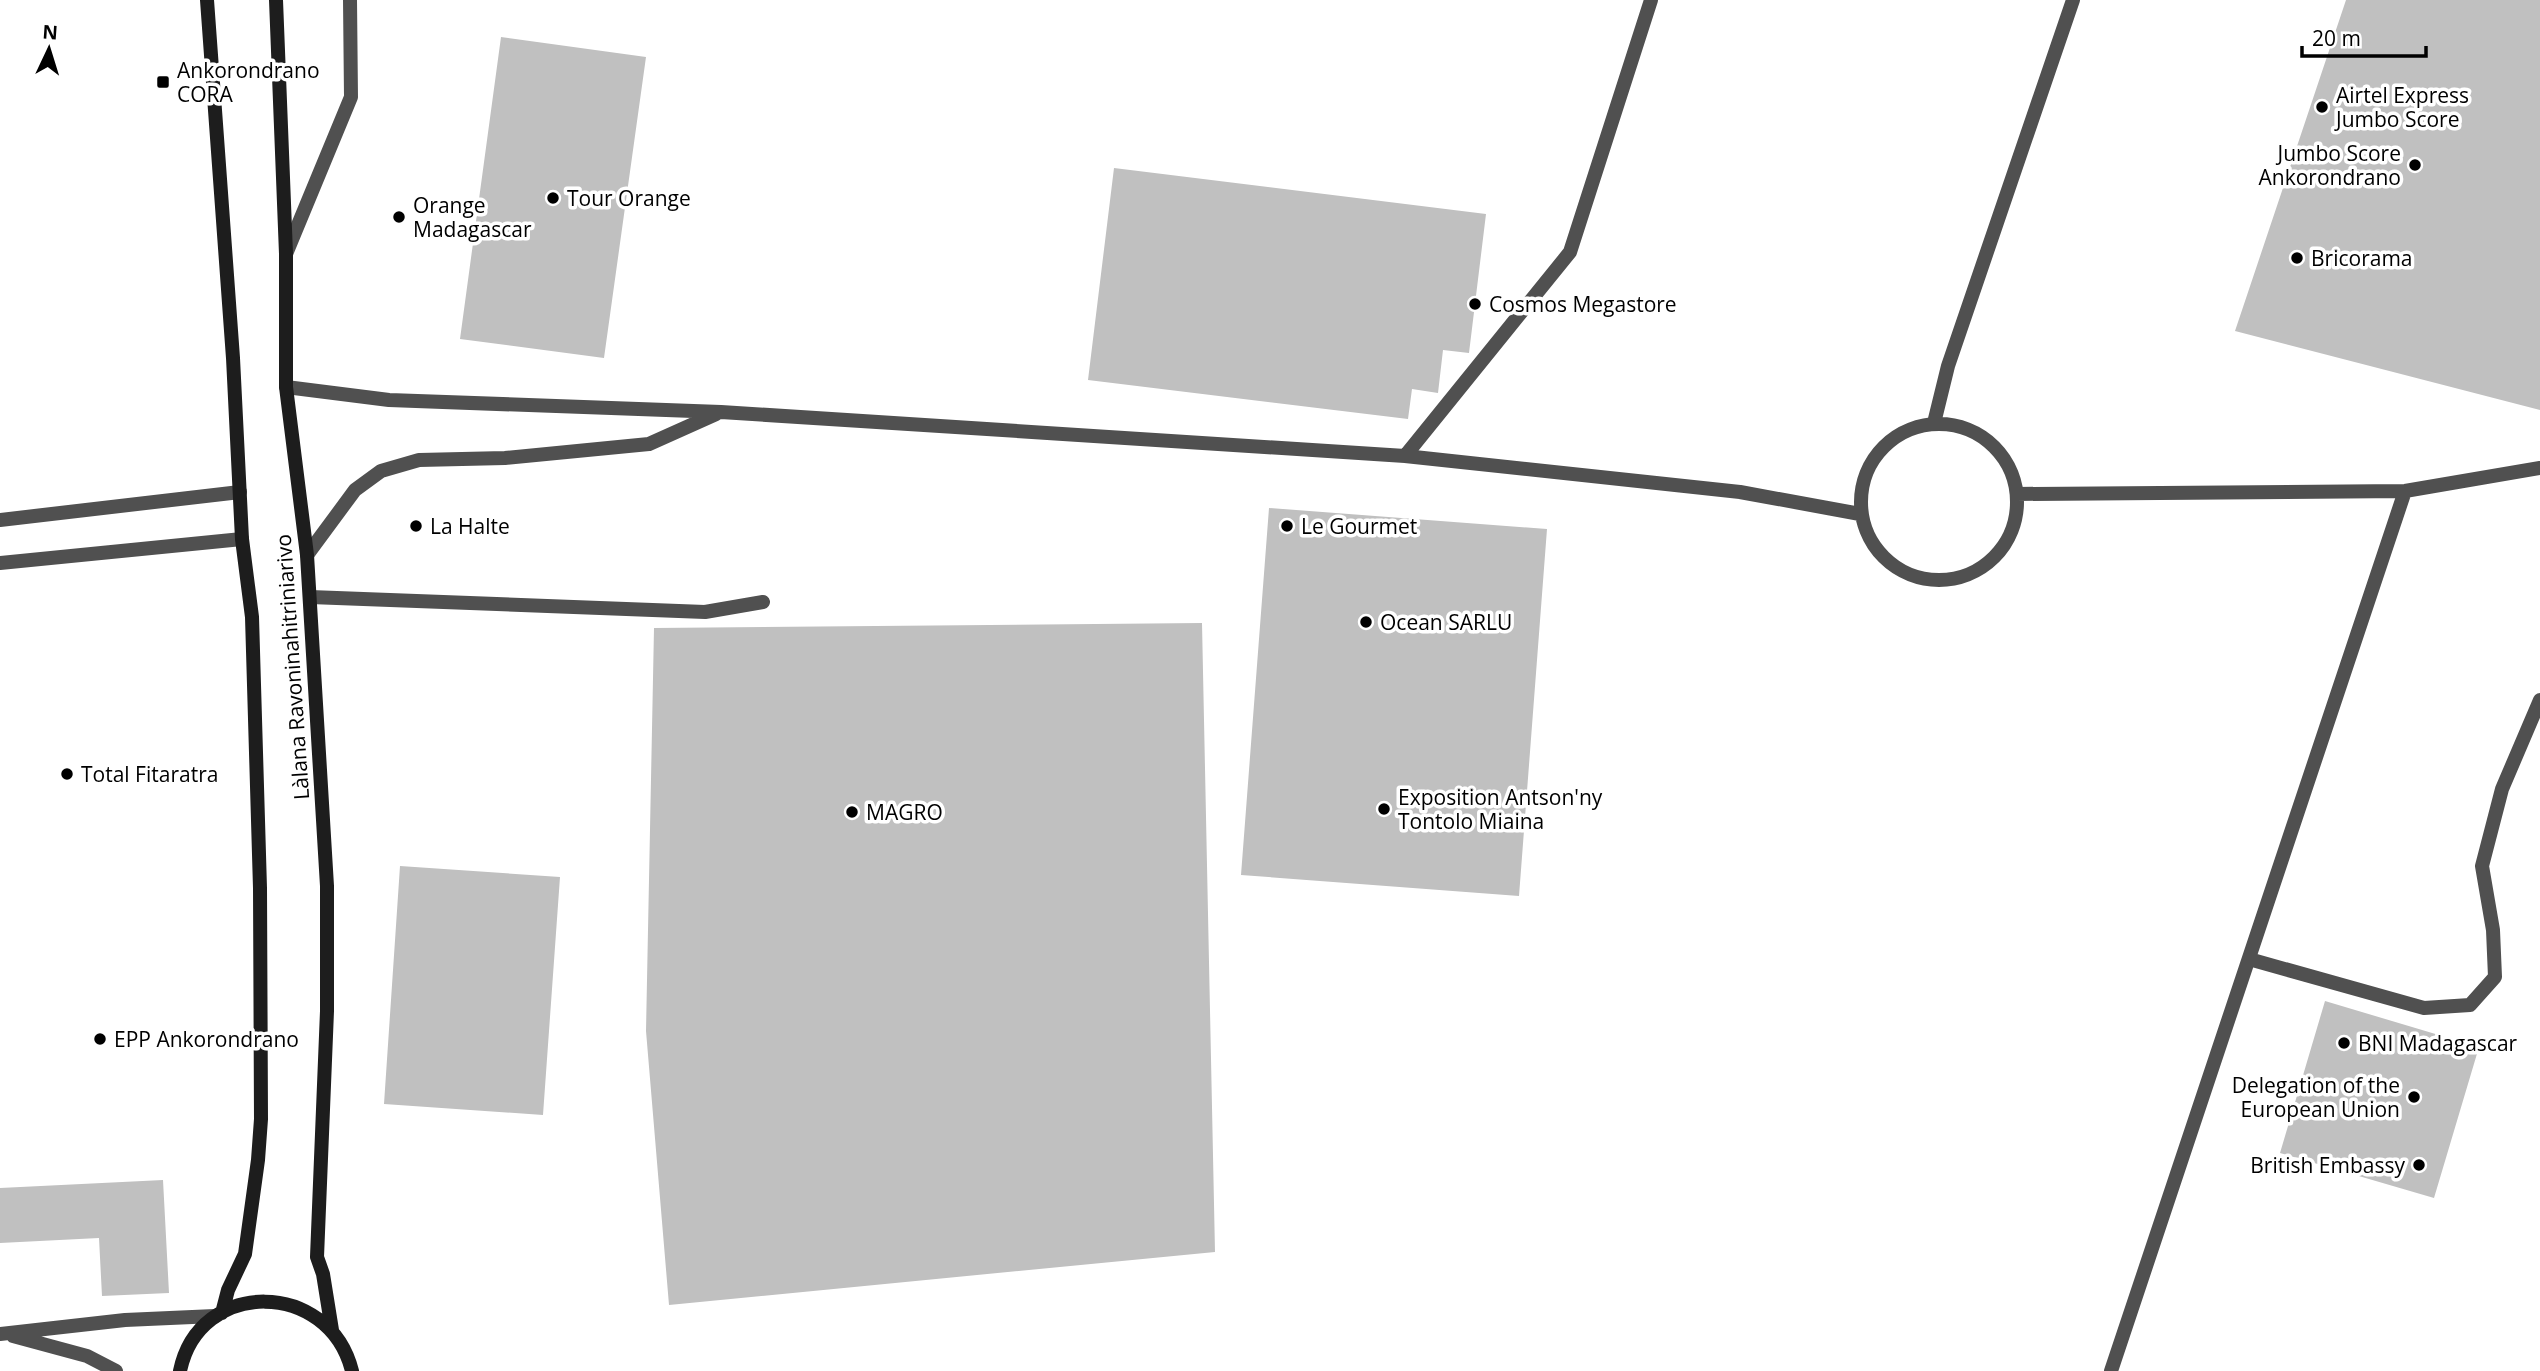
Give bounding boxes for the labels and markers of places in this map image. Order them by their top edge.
place label: Ankorondrano CORA [177,56,320,108]
marker: Ankorondrano CORA [155,74,171,90]
place label: Airtel Express Jumbo Score [2334,81,2469,133]
marker: Airtel Express Jumbo Score [2314,99,2330,115]
place label: Jumbo Score Ankorondrano [2258,139,2401,191]
marker: Jumbo Score Ankorondrano [2407,157,2423,173]
place label: Tour Orange [567,184,691,212]
marker: Tour Orange [545,190,561,206]
place label: Orange Madagascar [413,191,532,243]
marker: Orange Madagascar [391,209,407,225]
place label: Bricorama [2311,244,2413,272]
marker: Bricorama [2289,250,2305,266]
place label: Cosmos Megastore [1489,290,1677,318]
marker: Cosmos Megastore [1467,296,1483,312]
place label: La Halte [430,512,510,540]
place label: Le Gourmet [1301,512,1417,540]
marker: La Halte [408,518,424,534]
marker: Le Gourmet [1279,518,1295,534]
place label: Ocean SARLU [1380,608,1512,636]
marker: Ocean SARLU [1358,614,1374,630]
place label: Total Fitaratra [81,760,218,788]
marker: Total Fitaratra [59,766,75,782]
place label: Exposition Antson'ny Tontolo Miaina [1398,783,1603,835]
place label: MAGRO [866,798,943,826]
marker: Exposition Antson'ny Tontolo Miaina [1376,801,1392,817]
marker: MAGRO [844,804,860,820]
place label: EPP Ankorondrano [114,1025,299,1053]
place label: BNI Madagascar [2358,1029,2518,1057]
marker: EPP Ankorondrano [92,1031,108,1047]
marker: BNI Madagascar [2336,1035,2352,1051]
place label: Delegation of the European Union [2232,1071,2400,1123]
marker: Delegation of the European Union [2406,1089,2422,1105]
place label: British Embassy [2250,1151,2405,1179]
marker: British Embassy [2411,1157,2427,1173]

